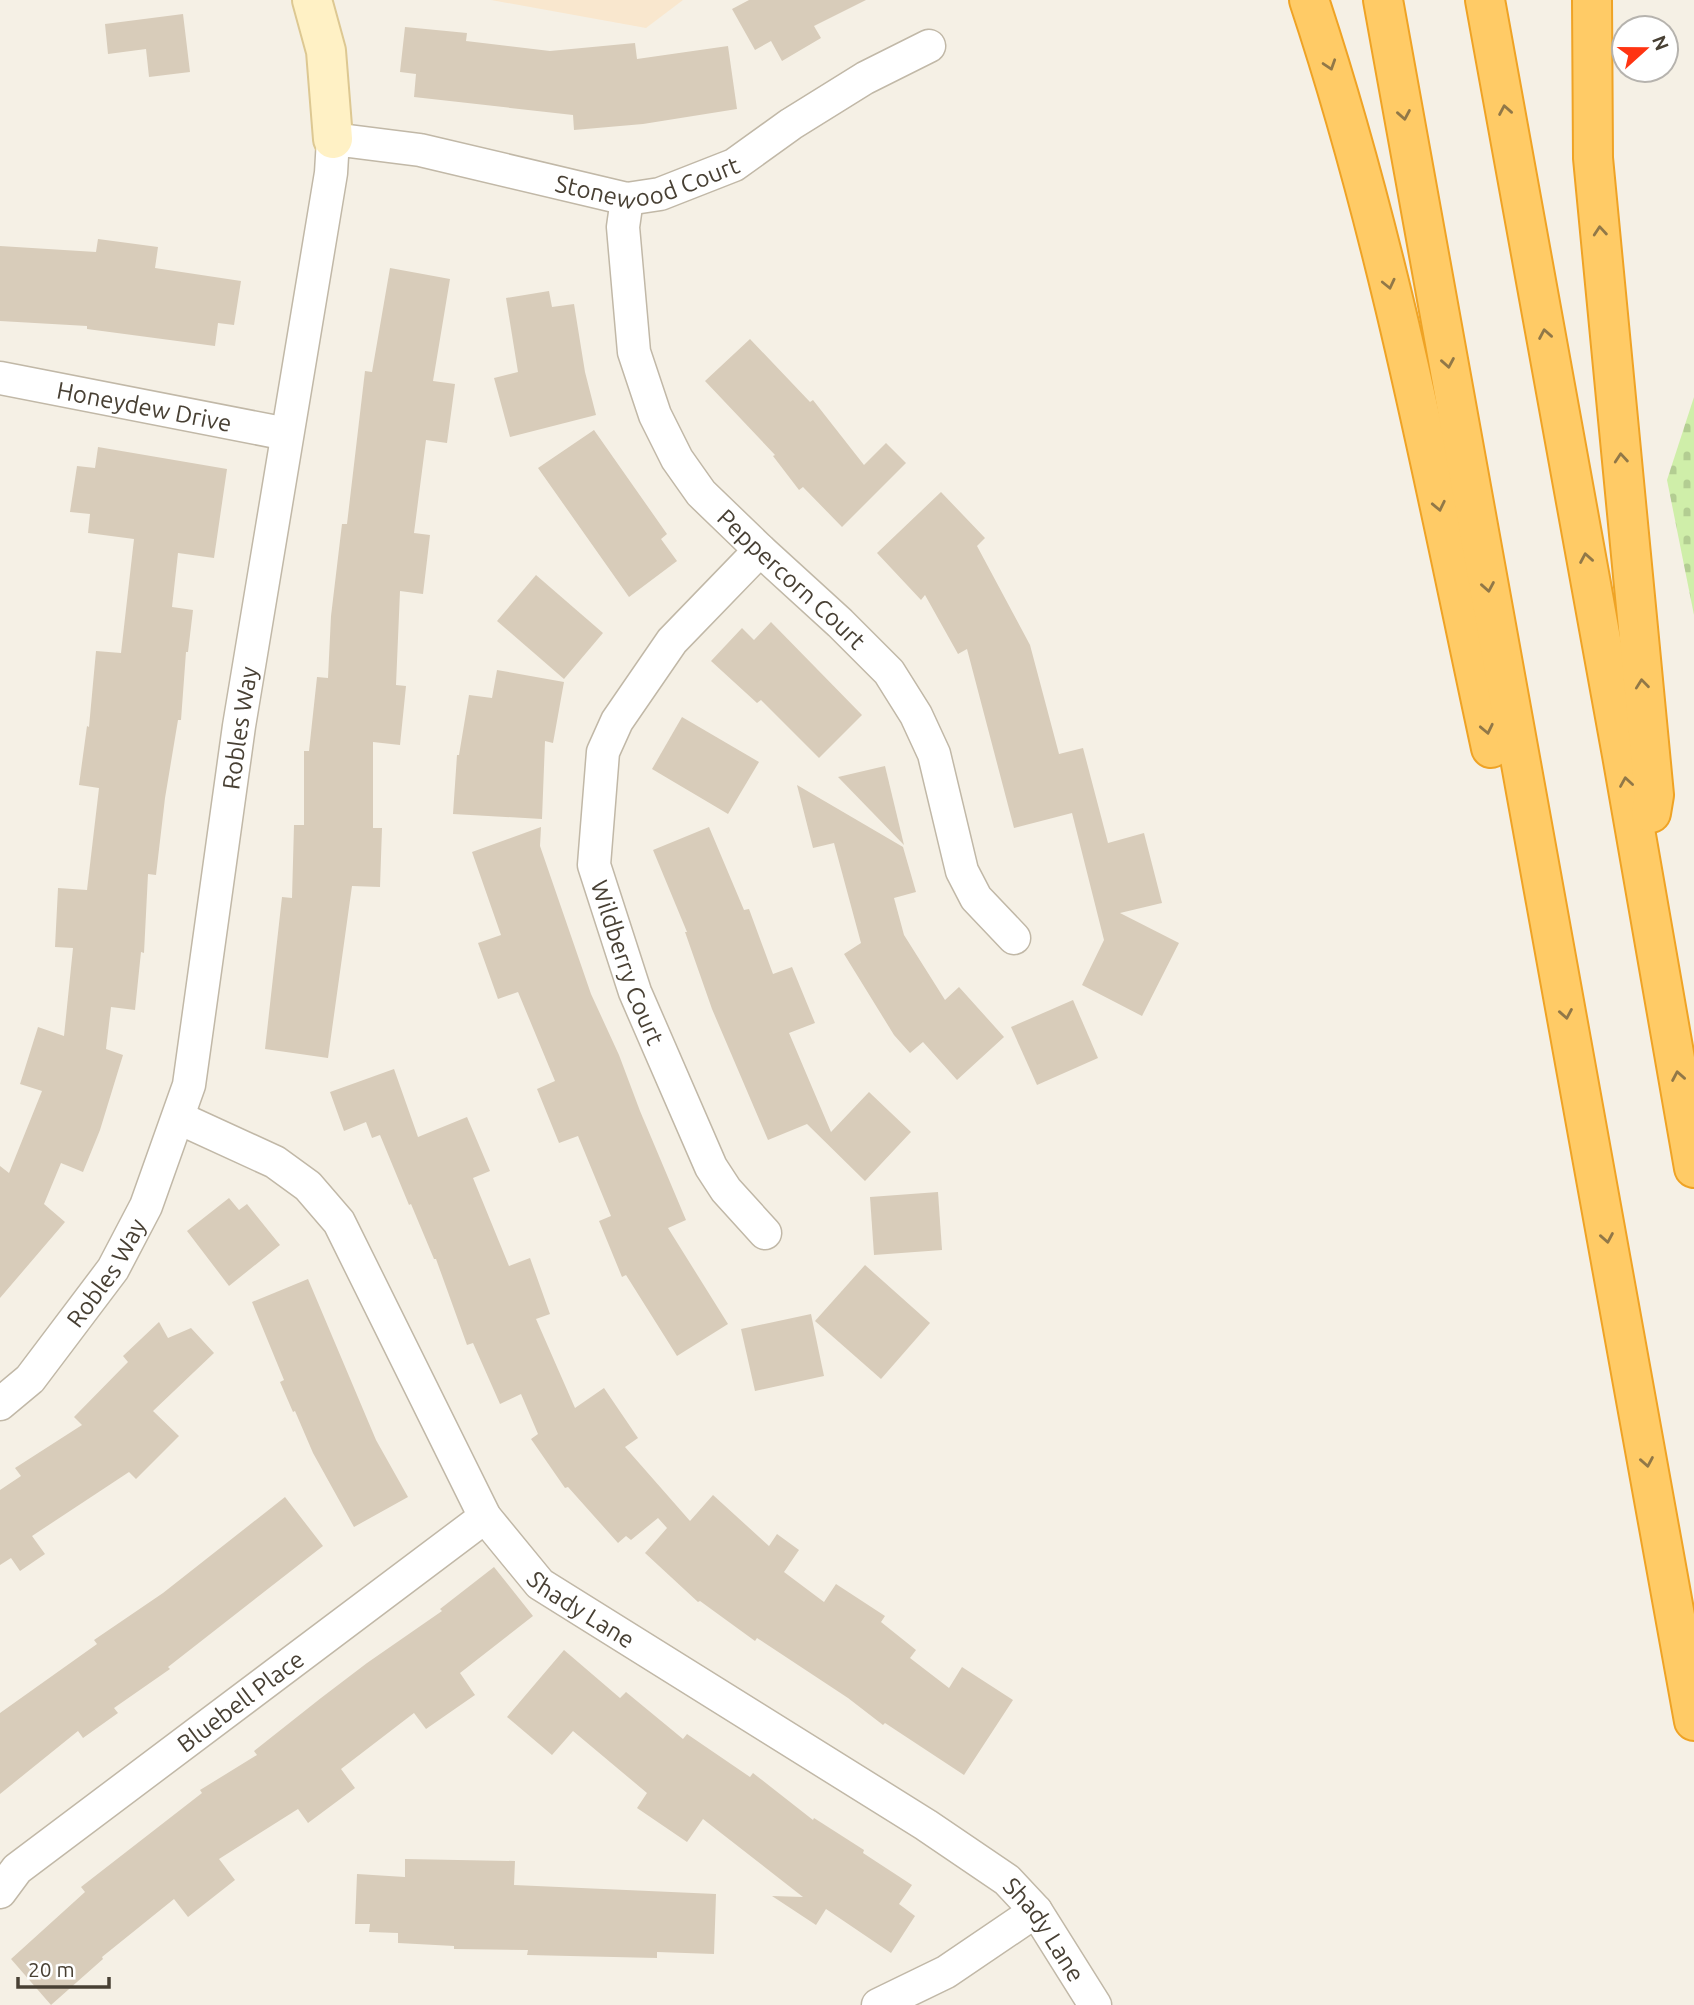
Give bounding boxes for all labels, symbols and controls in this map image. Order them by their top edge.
north arrow [1610,14,1680,84]
text: N [1648,32,1674,53]
one-way arrow [1322,58,1336,70]
one-way arrow [1498,104,1513,116]
one-way arrow [1395,109,1410,121]
street label: Stonewood Court [553,151,743,214]
one-way arrow [1593,225,1608,236]
one-way arrow [1381,278,1395,290]
one-way arrow [1539,328,1554,340]
one-way arrow [1440,358,1455,369]
street label: Honeydew Drive [55,376,234,436]
one-way arrow [1614,452,1629,463]
one-way arrow [1431,500,1446,512]
street label: Peppercorn Court [712,503,872,655]
one-way arrow [1579,552,1594,564]
one-way arrow [1480,581,1495,593]
street label: Robles Way [217,664,262,791]
one-way arrow [1635,678,1650,690]
one-way arrow [1479,723,1494,735]
one-way arrow [1619,776,1634,788]
street label: Wildberry Court [586,877,670,1049]
one-way arrow [1558,1008,1573,1020]
one-way arrow [1671,1070,1686,1082]
street label: Robles Way [61,1213,151,1332]
one-way arrow [1599,1232,1614,1244]
one-way arrow [1639,1456,1654,1468]
street label: Shady Lane [522,1566,640,1653]
street label: Bluebell Place [172,1645,309,1757]
street label: Shady Lane [998,1872,1090,1986]
scale bar [18,1946,108,1990]
text: 20 m [28,1957,75,1981]

